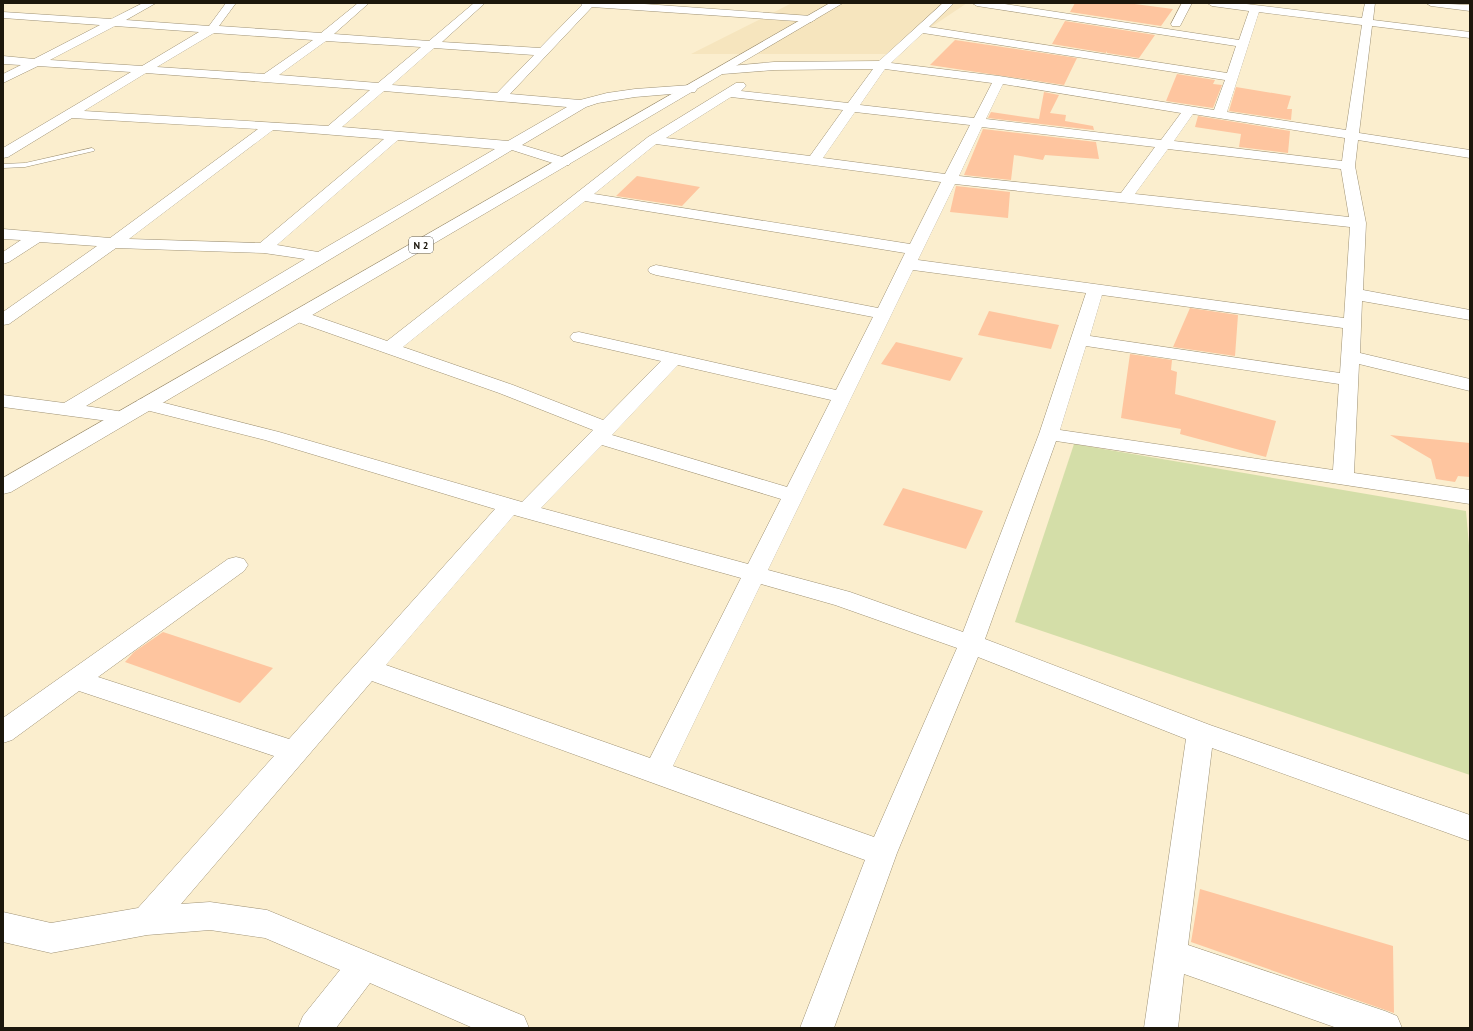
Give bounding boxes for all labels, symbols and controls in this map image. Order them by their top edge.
road number: N 2 [409,237,433,253]

